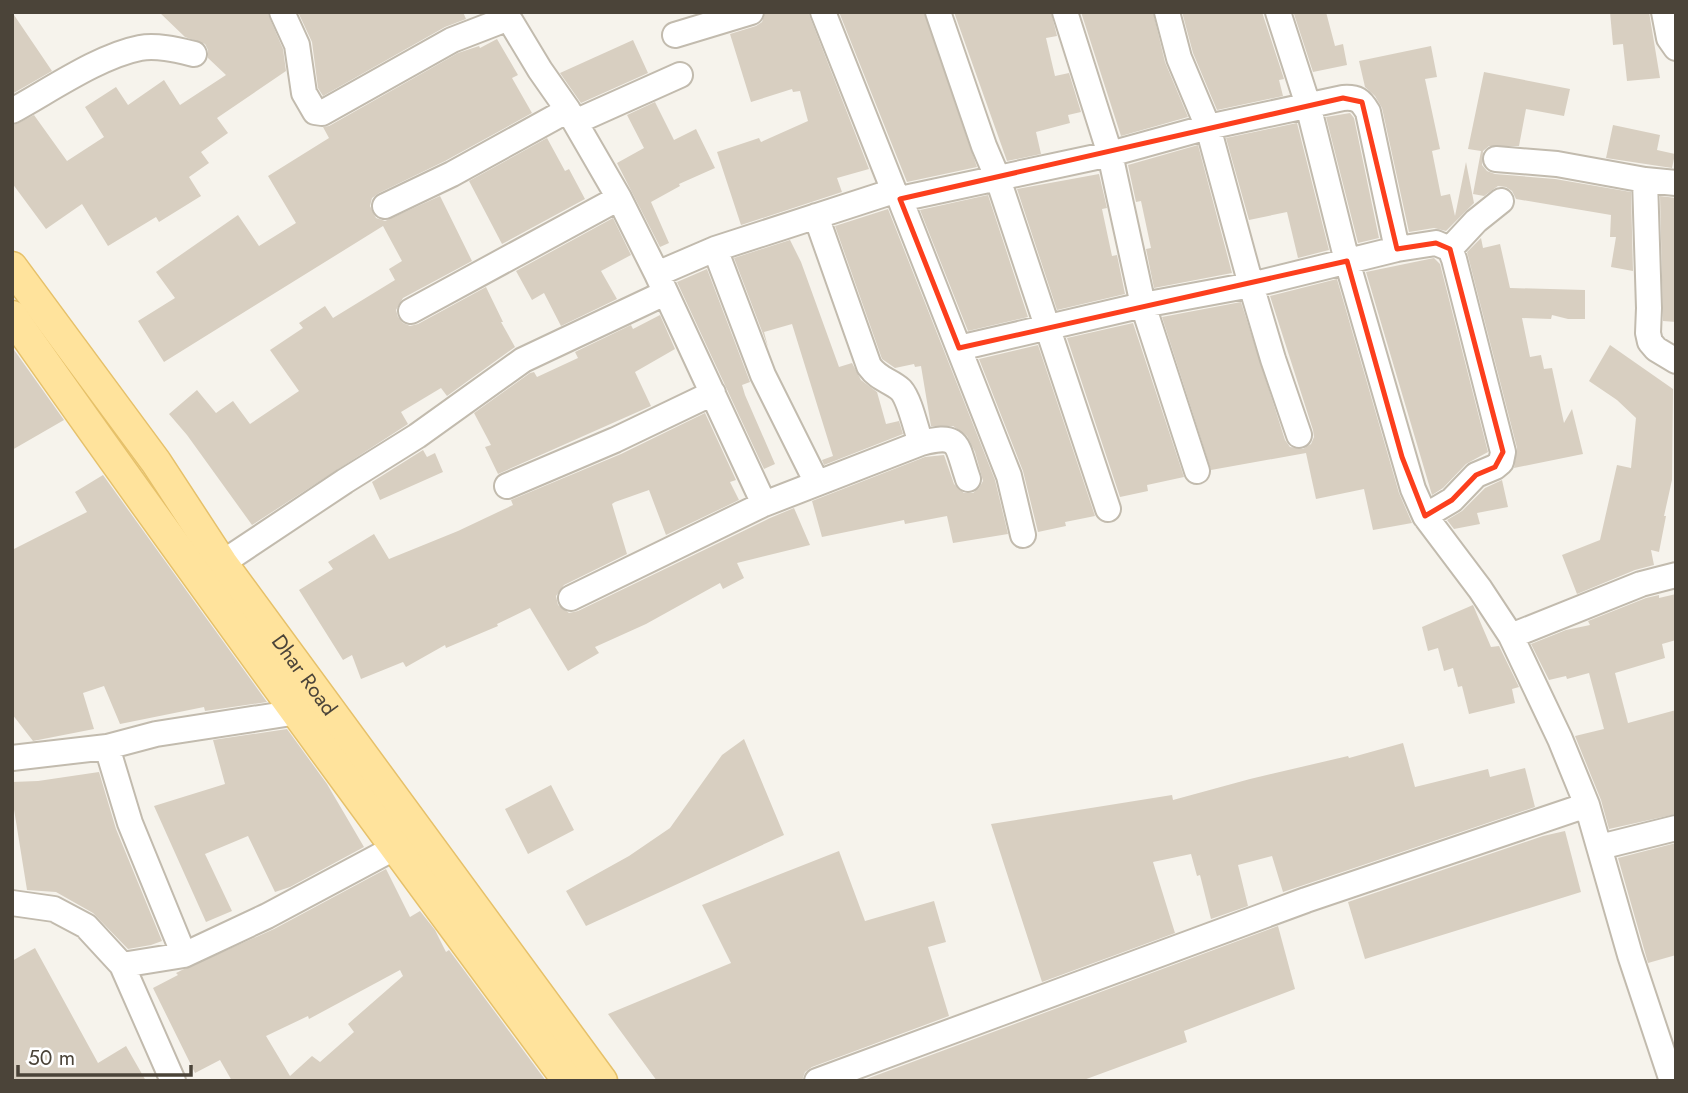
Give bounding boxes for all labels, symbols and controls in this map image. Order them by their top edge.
street label: Dhar Road [264,628,344,722]
scale bar [18,1034,191,1078]
text: 50 m [28,1043,75,1073]

